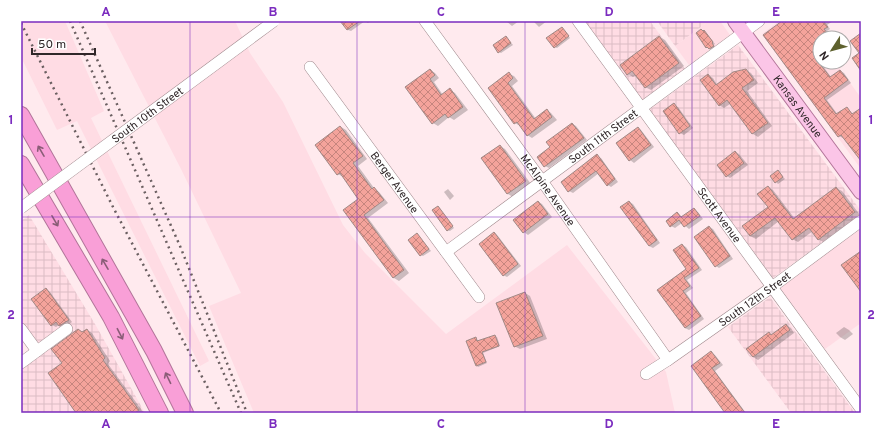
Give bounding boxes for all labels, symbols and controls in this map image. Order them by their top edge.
text: A [101,5,111,21]
text: B [269,5,278,21]
text: C [437,5,445,21]
text: D [604,5,614,21]
text: E [772,5,780,21]
scale bar [32,30,95,56]
north arrow [812,30,852,70]
text: 50 m [38,37,66,53]
text: N [817,48,833,63]
street label: Kansas Avenue [769,73,825,141]
street label: South 10th Street [109,84,186,147]
street label: South 11th Street [566,107,641,167]
text: 1 [8,113,14,129]
text: 1 [868,113,874,129]
one-way arrow [36,145,44,157]
street label: Berger Avenue [367,149,421,216]
street label: McAlpine Avenue [517,152,578,229]
street label: Scott Avenue [694,185,744,246]
one-way arrow [51,215,59,227]
one-way arrow [100,258,108,270]
street label: South 12th Street [716,269,794,330]
text: 2 [7,308,15,324]
text: 2 [867,308,875,324]
one-way arrow [117,328,124,340]
one-way arrow [163,372,171,384]
text: A [101,417,111,433]
text: B [269,417,278,433]
text: C [437,417,445,433]
text: D [604,417,614,433]
text: E [772,417,780,433]

